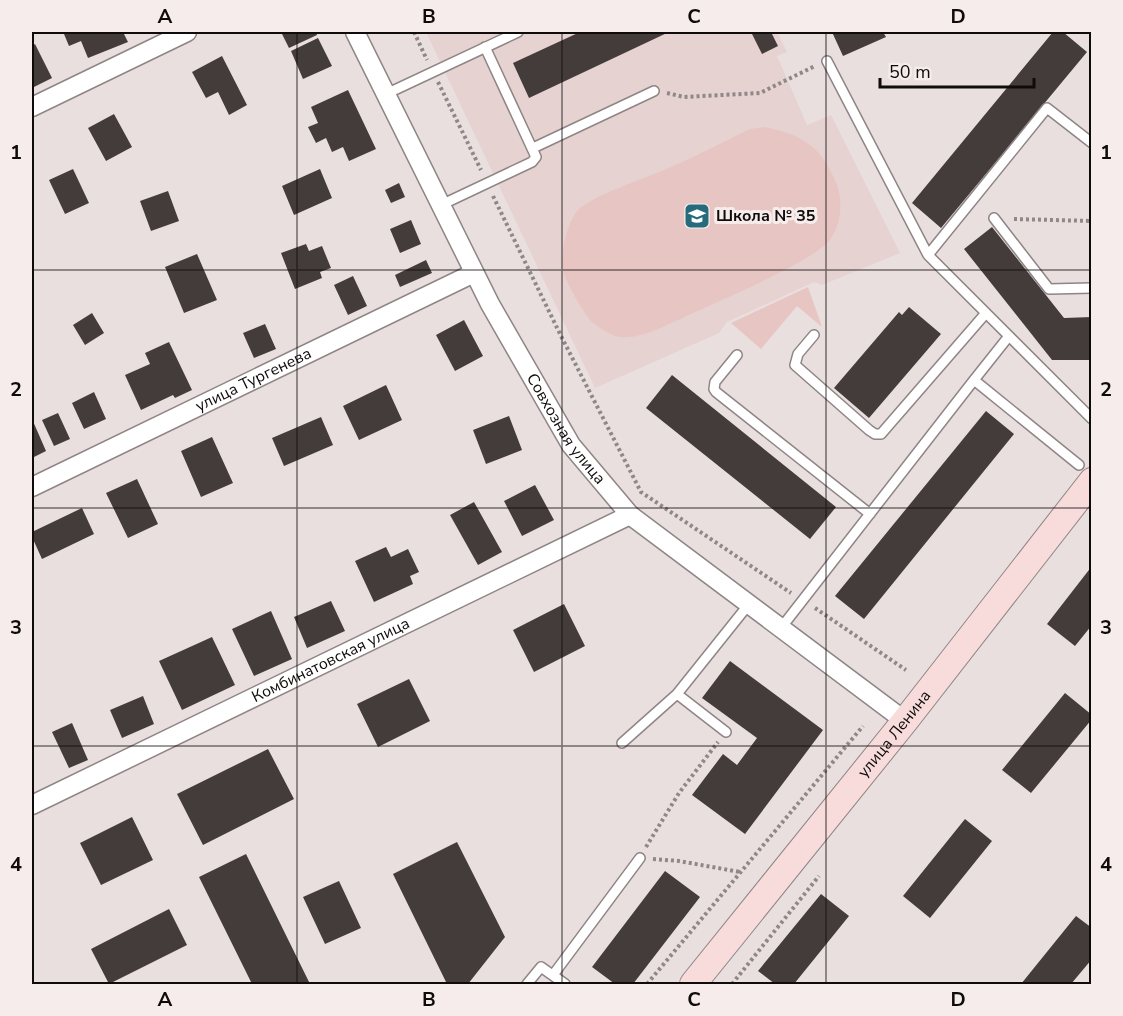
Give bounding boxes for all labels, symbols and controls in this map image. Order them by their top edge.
text: A [158,3,173,30]
text: B [422,3,436,30]
text: C [687,3,701,30]
text: D [950,3,966,30]
scale bar [880,51,1034,89]
text: 50 m [889,60,931,84]
text: 1 [10,139,22,166]
text: 1 [1100,139,1112,166]
school or university icon: Школа № 35 [682,201,712,231]
place label: Школа № 35 [716,205,815,227]
street label: улица Тургенева [192,342,315,417]
street label: Совхозная улица [521,369,611,489]
text: 2 [10,376,22,403]
text: 2 [1100,376,1112,403]
street label: Комбинатовская улица [248,612,413,708]
text: 3 [10,614,22,641]
text: 3 [1100,614,1112,641]
street label: улица Ленина [853,686,936,782]
text: 4 [10,851,22,878]
text: 4 [1100,851,1112,878]
text: A [158,986,173,1013]
text: B [422,986,436,1013]
text: C [687,986,701,1013]
text: D [950,986,966,1013]

